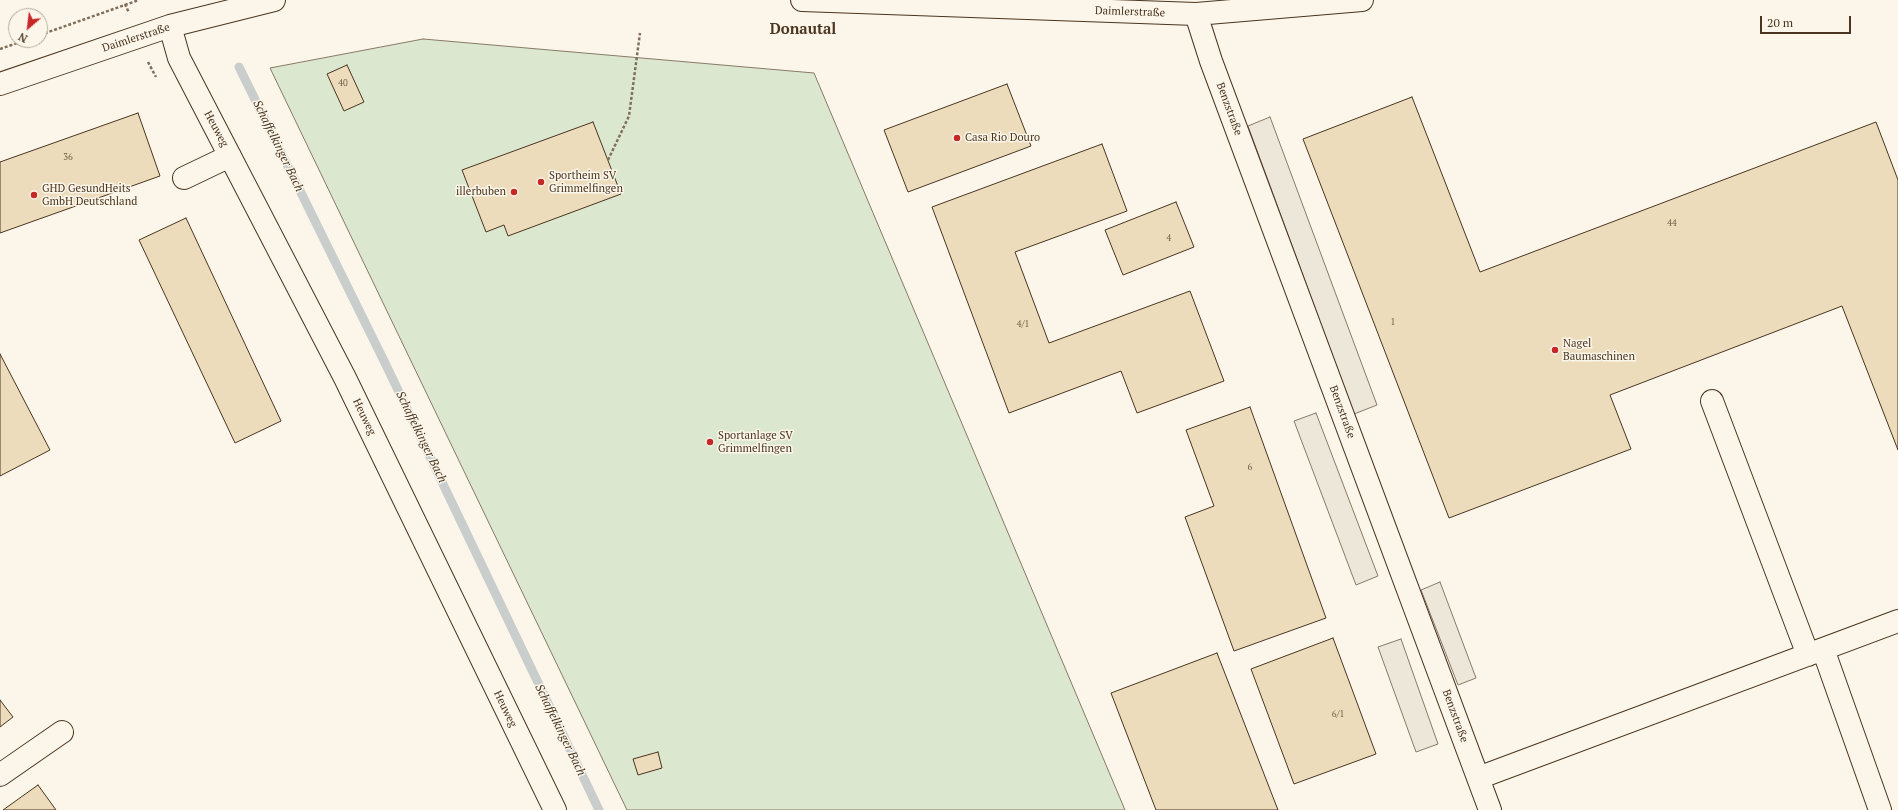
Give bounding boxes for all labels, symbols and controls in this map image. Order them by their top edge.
street label: Daimlerstraße [1095,4,1165,20]
north arrow [8,8,48,48]
scale bar [1762,8,1853,34]
text: 20 m [1767,15,1793,30]
street label: Daimlerstraße [100,21,172,55]
district label: Donautal [770,21,836,39]
text: N [16,30,30,46]
house number: 40 [338,78,348,88]
street label: Benzstraße [1213,81,1245,137]
water label: Schaffelkinger Bach [250,98,306,194]
street label: Heuweg [201,109,231,149]
place label: Casa Rio Douro [965,131,1040,145]
marker: Casa Rio Douro [952,133,962,143]
house number: 36 [63,152,73,162]
place label: Sportheim SV Grimmelfingen [549,169,623,195]
marker: Sportheim SV Grimmelfingen [536,177,546,187]
place label: GHD GesundHeits GmbH Deutschland [42,182,137,208]
place label: illerbuben [456,185,506,199]
marker: illerbuben [509,187,519,197]
marker: GHD GesundHeits GmbH Deutschland [29,190,39,200]
house number: 44 [1667,218,1677,228]
house number: 4 [1167,233,1171,243]
house number: 1 [1391,317,1395,327]
house number: 4/1 [1017,319,1029,329]
place label: Nagel Baumaschinen [1563,337,1635,363]
marker: Nagel Baumaschinen [1550,345,1560,355]
street label: Benzstraße [1326,384,1358,440]
water label: Schaffelkinger Bach [393,389,449,485]
street label: Heuweg [350,397,378,437]
place label: Sportanlage SV Grimmelfingen [718,429,793,455]
marker: Sportanlage SV Grimmelfingen [705,437,715,447]
house number: 6 [1248,462,1252,472]
water label: Schaffelkinger Bach [532,682,588,778]
street label: Benzstraße [1439,688,1471,744]
street label: Heuweg [491,689,519,729]
house number: 6/1 [1332,709,1344,719]

